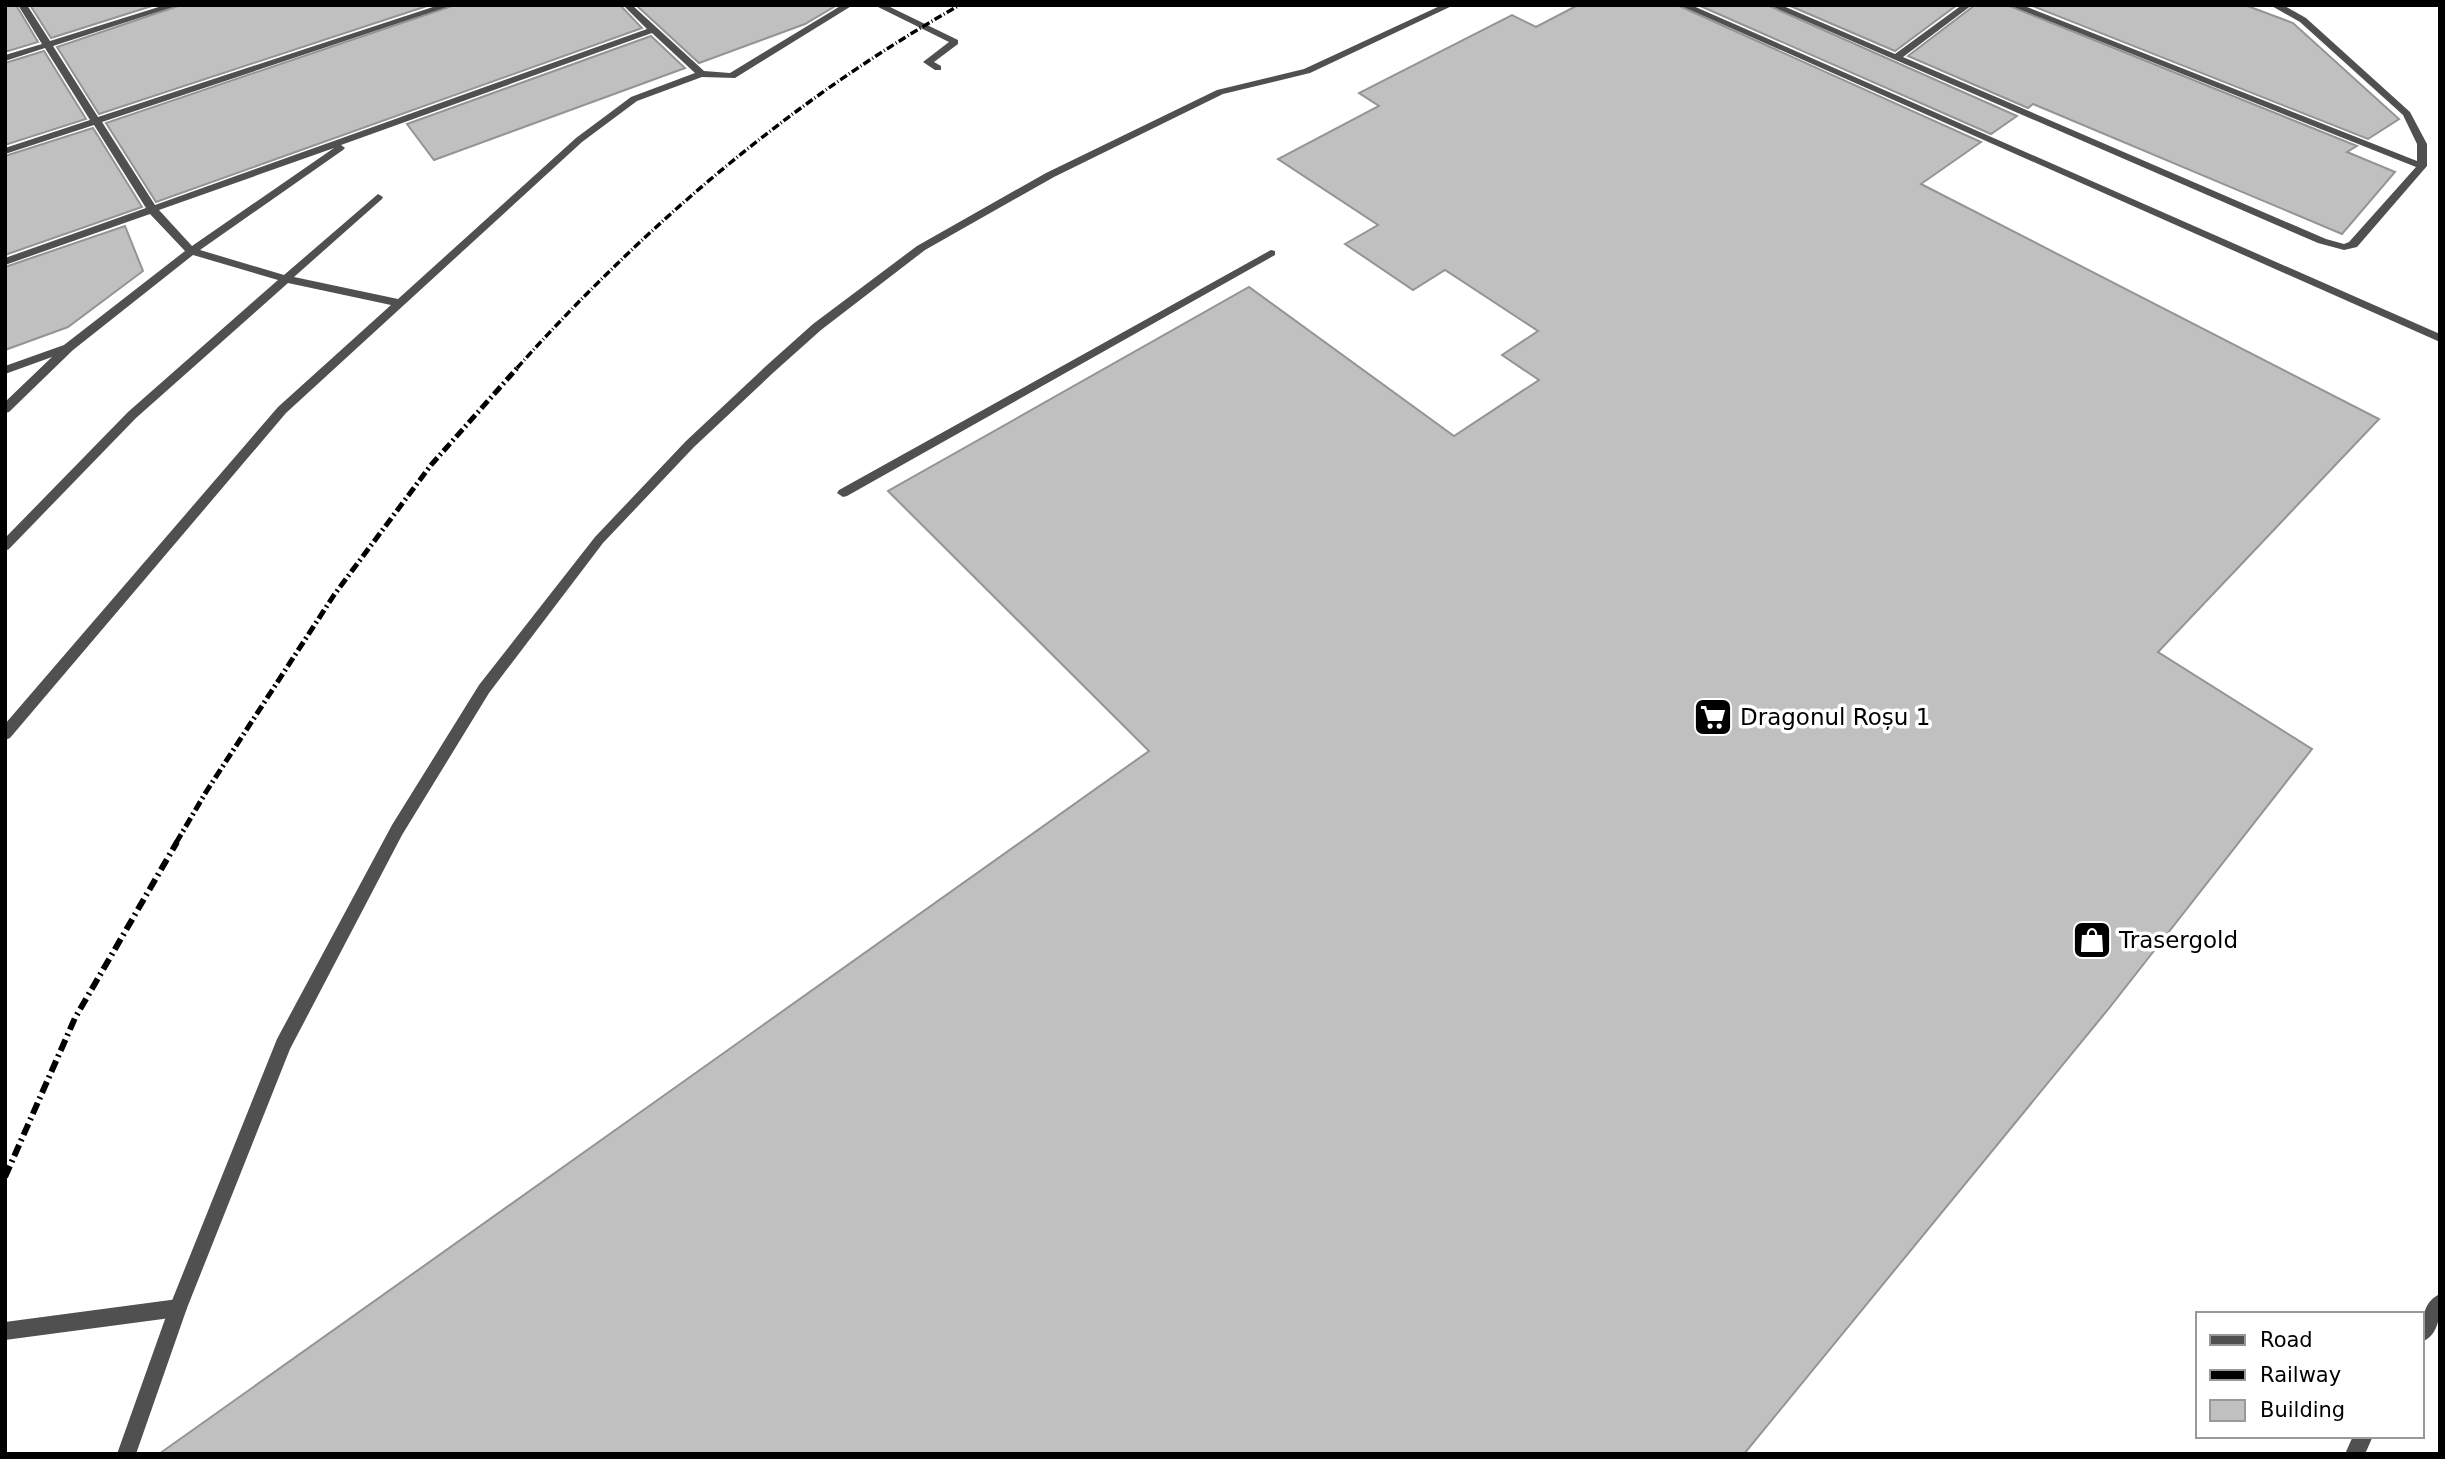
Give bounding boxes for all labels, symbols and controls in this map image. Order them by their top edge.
supermarket icon: Dragonul Roșu 1 [1692,696,1734,738]
place label: Dragonul Roșu 1 [1740,704,1930,730]
shop icon: Trasergold [2071,919,2113,961]
place label: Trasergold [2118,927,2238,953]
legend [2196,1312,2424,1438]
text: Road [2260,1328,2313,1352]
text: Railway [2260,1363,2341,1387]
text: Building [2260,1398,2345,1422]

